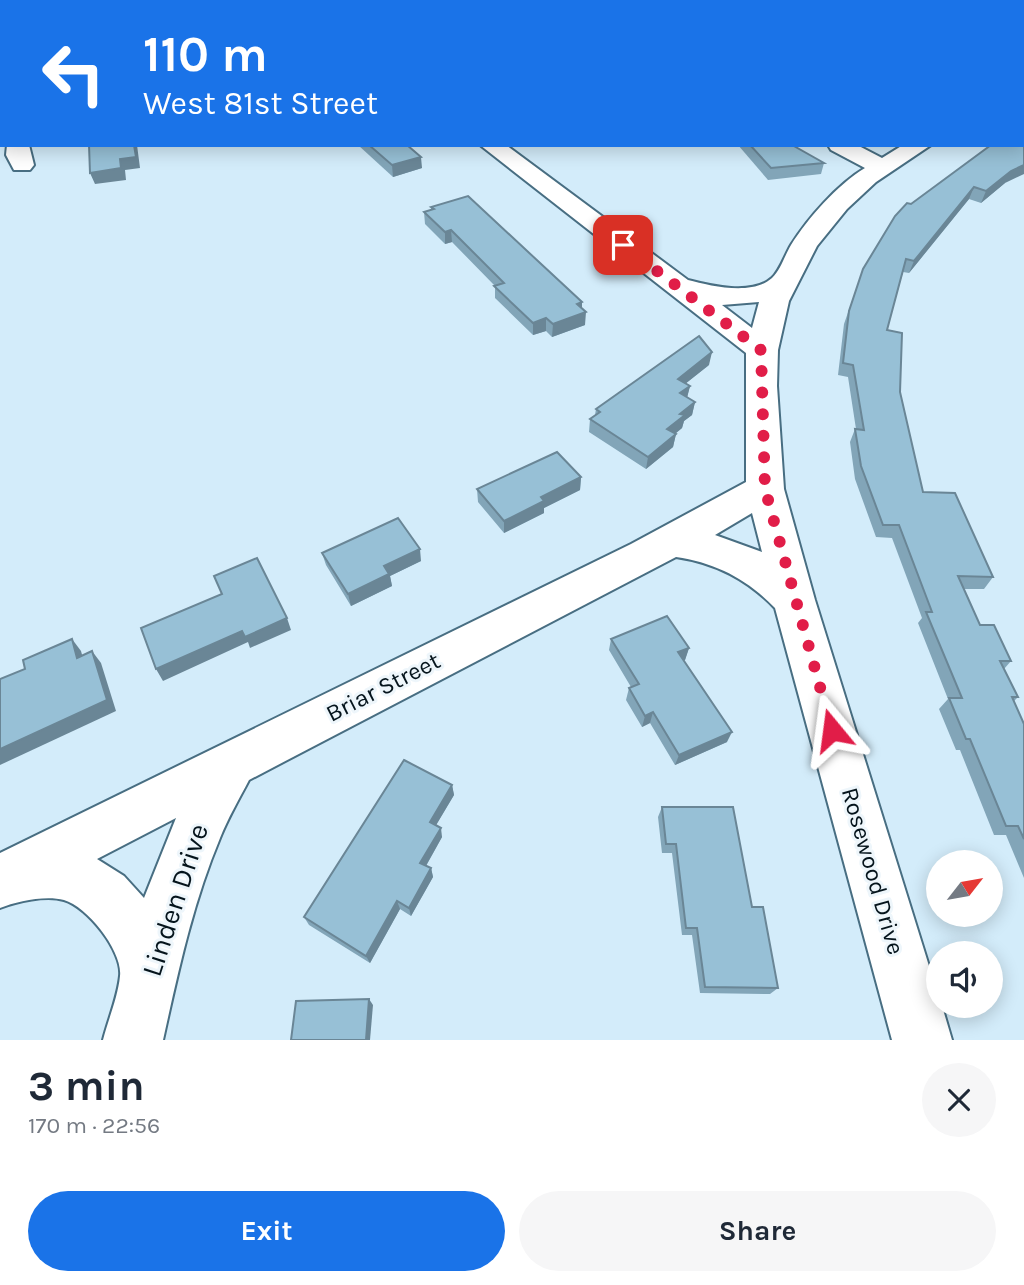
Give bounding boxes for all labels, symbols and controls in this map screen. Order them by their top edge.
text: 110 m [143,26,268,83]
icon: left [28,28,119,119]
text: West 81st Street [143,85,378,122]
pin [593,215,653,275]
icon: arrive [604,226,642,264]
street label: Briar Street [321,646,445,728]
position arrow [795,693,869,767]
street label: Rosewood Drive [836,784,910,958]
street label: Linden Drive [135,820,215,980]
north arrow [926,850,1003,928]
map controls [926,850,1003,1018]
button: sound [926,941,1003,1018]
text: 3 min [28,1061,145,1111]
button: close [922,1063,996,1137]
text: 170 m · 22:56 [28,1112,160,1139]
button: Exit [28,1191,505,1271]
button: Share [519,1191,996,1271]

